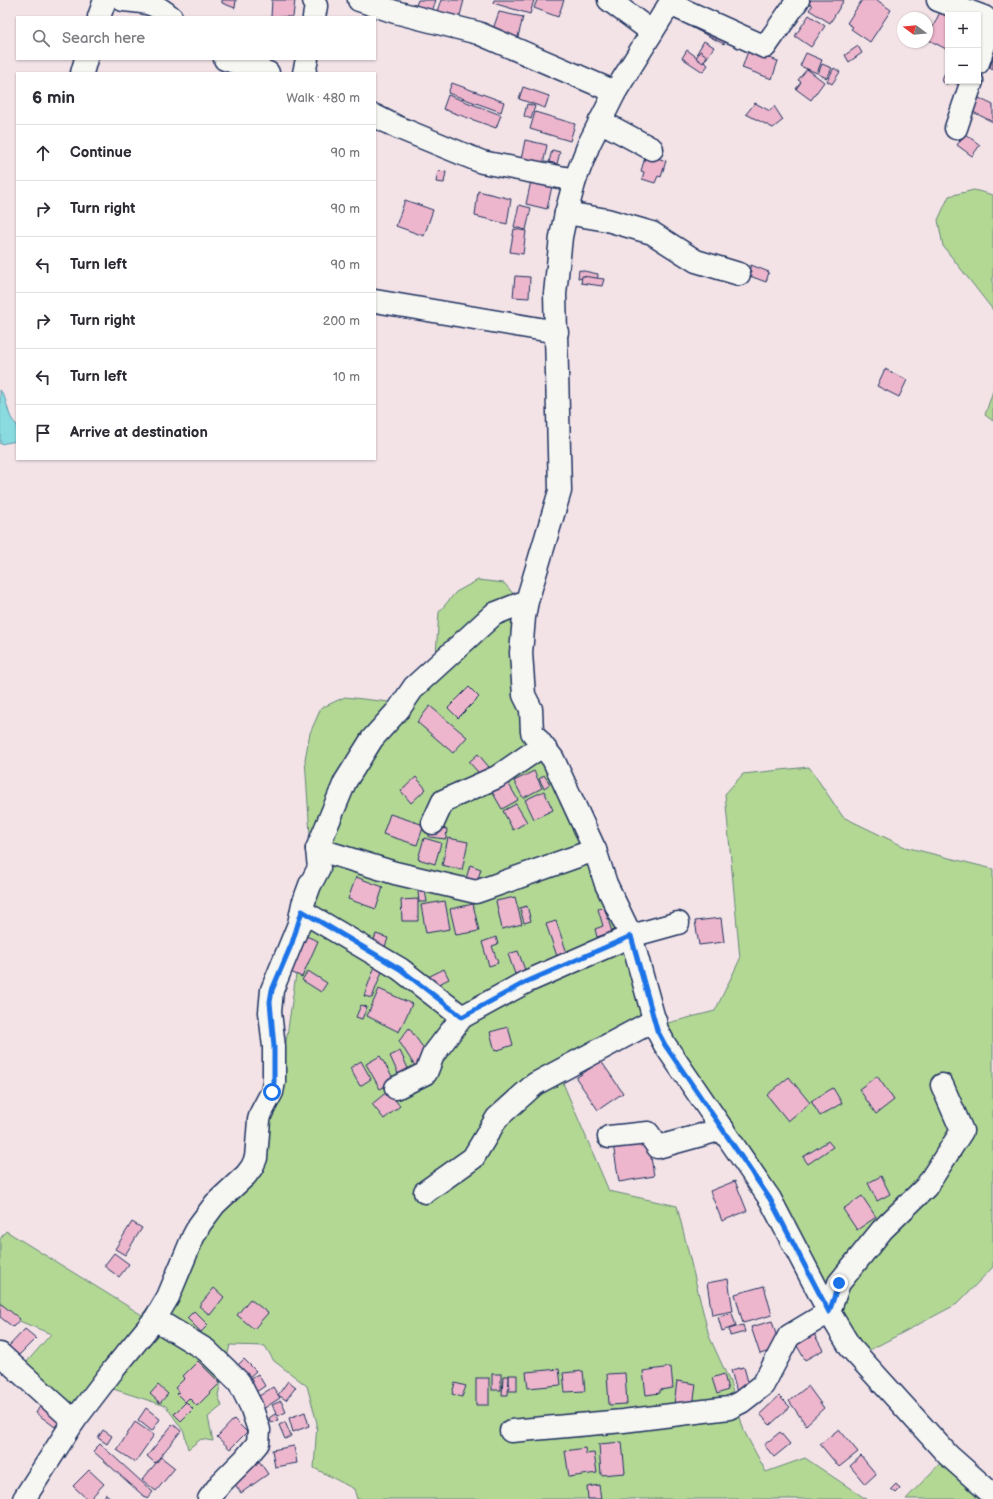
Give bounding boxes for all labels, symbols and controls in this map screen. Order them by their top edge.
north arrow [897,12,933,48]
map controls [945,12,981,84]
button: + [945,12,981,48]
search box [16,16,376,60]
icon: search [30,27,52,49]
text: Search here [62,29,145,48]
button: − [945,48,981,84]
text: 6 min [32,88,75,108]
text: Walk · 480 m [286,90,360,106]
icon: ahead [32,142,54,164]
text: Continue [70,143,132,162]
text: 90 m [331,145,360,161]
icon: right [32,198,54,220]
text: Turn right [70,199,135,218]
text: 90 m [331,201,360,217]
icon: left [32,254,54,276]
text: Turn left [70,255,127,274]
text: 90 m [331,257,360,273]
icon: right [32,310,54,332]
text: Turn right [70,311,135,330]
text: 200 m [323,313,360,329]
icon: left [32,366,54,388]
text: Turn left [70,367,127,386]
text: 10 m [333,369,360,385]
icon: arrive [32,422,54,444]
text: Arrive at destination [70,423,208,442]
route start [263,1083,281,1101]
route end [830,1274,848,1292]

